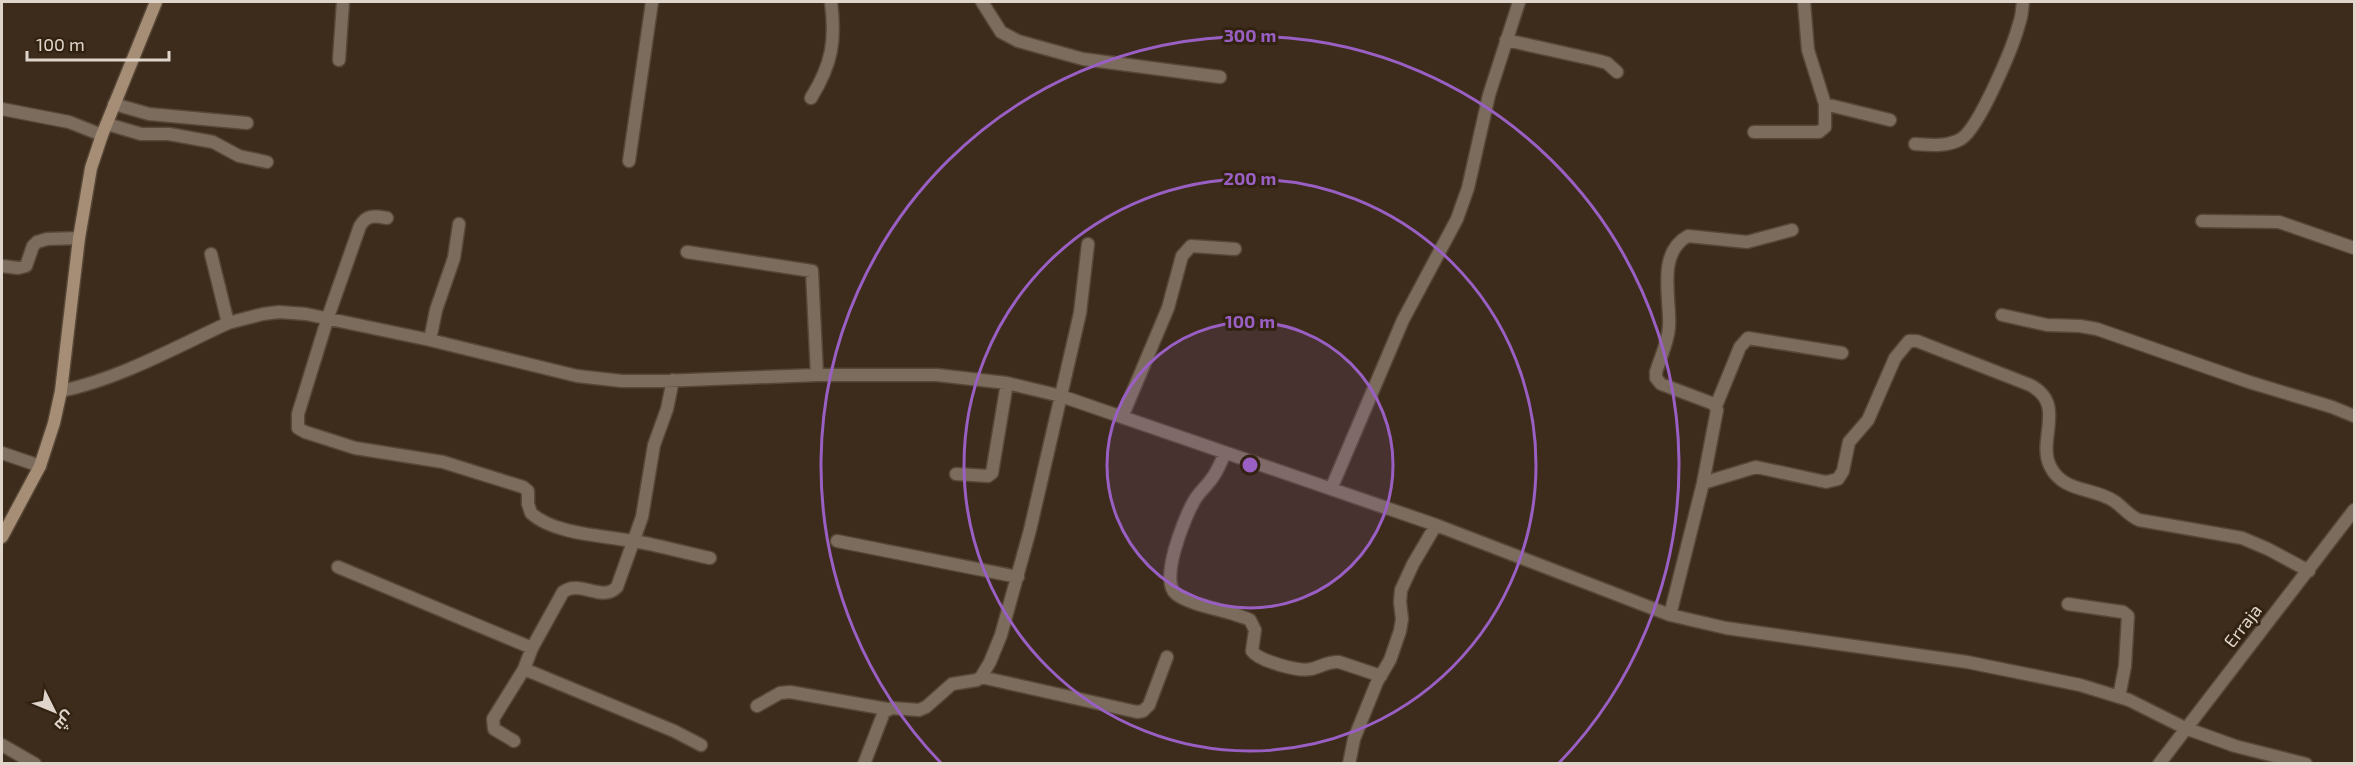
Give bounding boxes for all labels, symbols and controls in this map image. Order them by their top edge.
scale bar [27,24,170,62]
text: 300 m [1224,24,1276,46]
text: 100 m [36,33,85,55]
text: 200 m [1224,167,1276,189]
text: 100 m [1225,310,1275,332]
centre of rings [1240,455,1260,475]
street label: Erraja [2219,599,2266,651]
north arrow [24,681,84,741]
text: ش [51,707,79,736]

